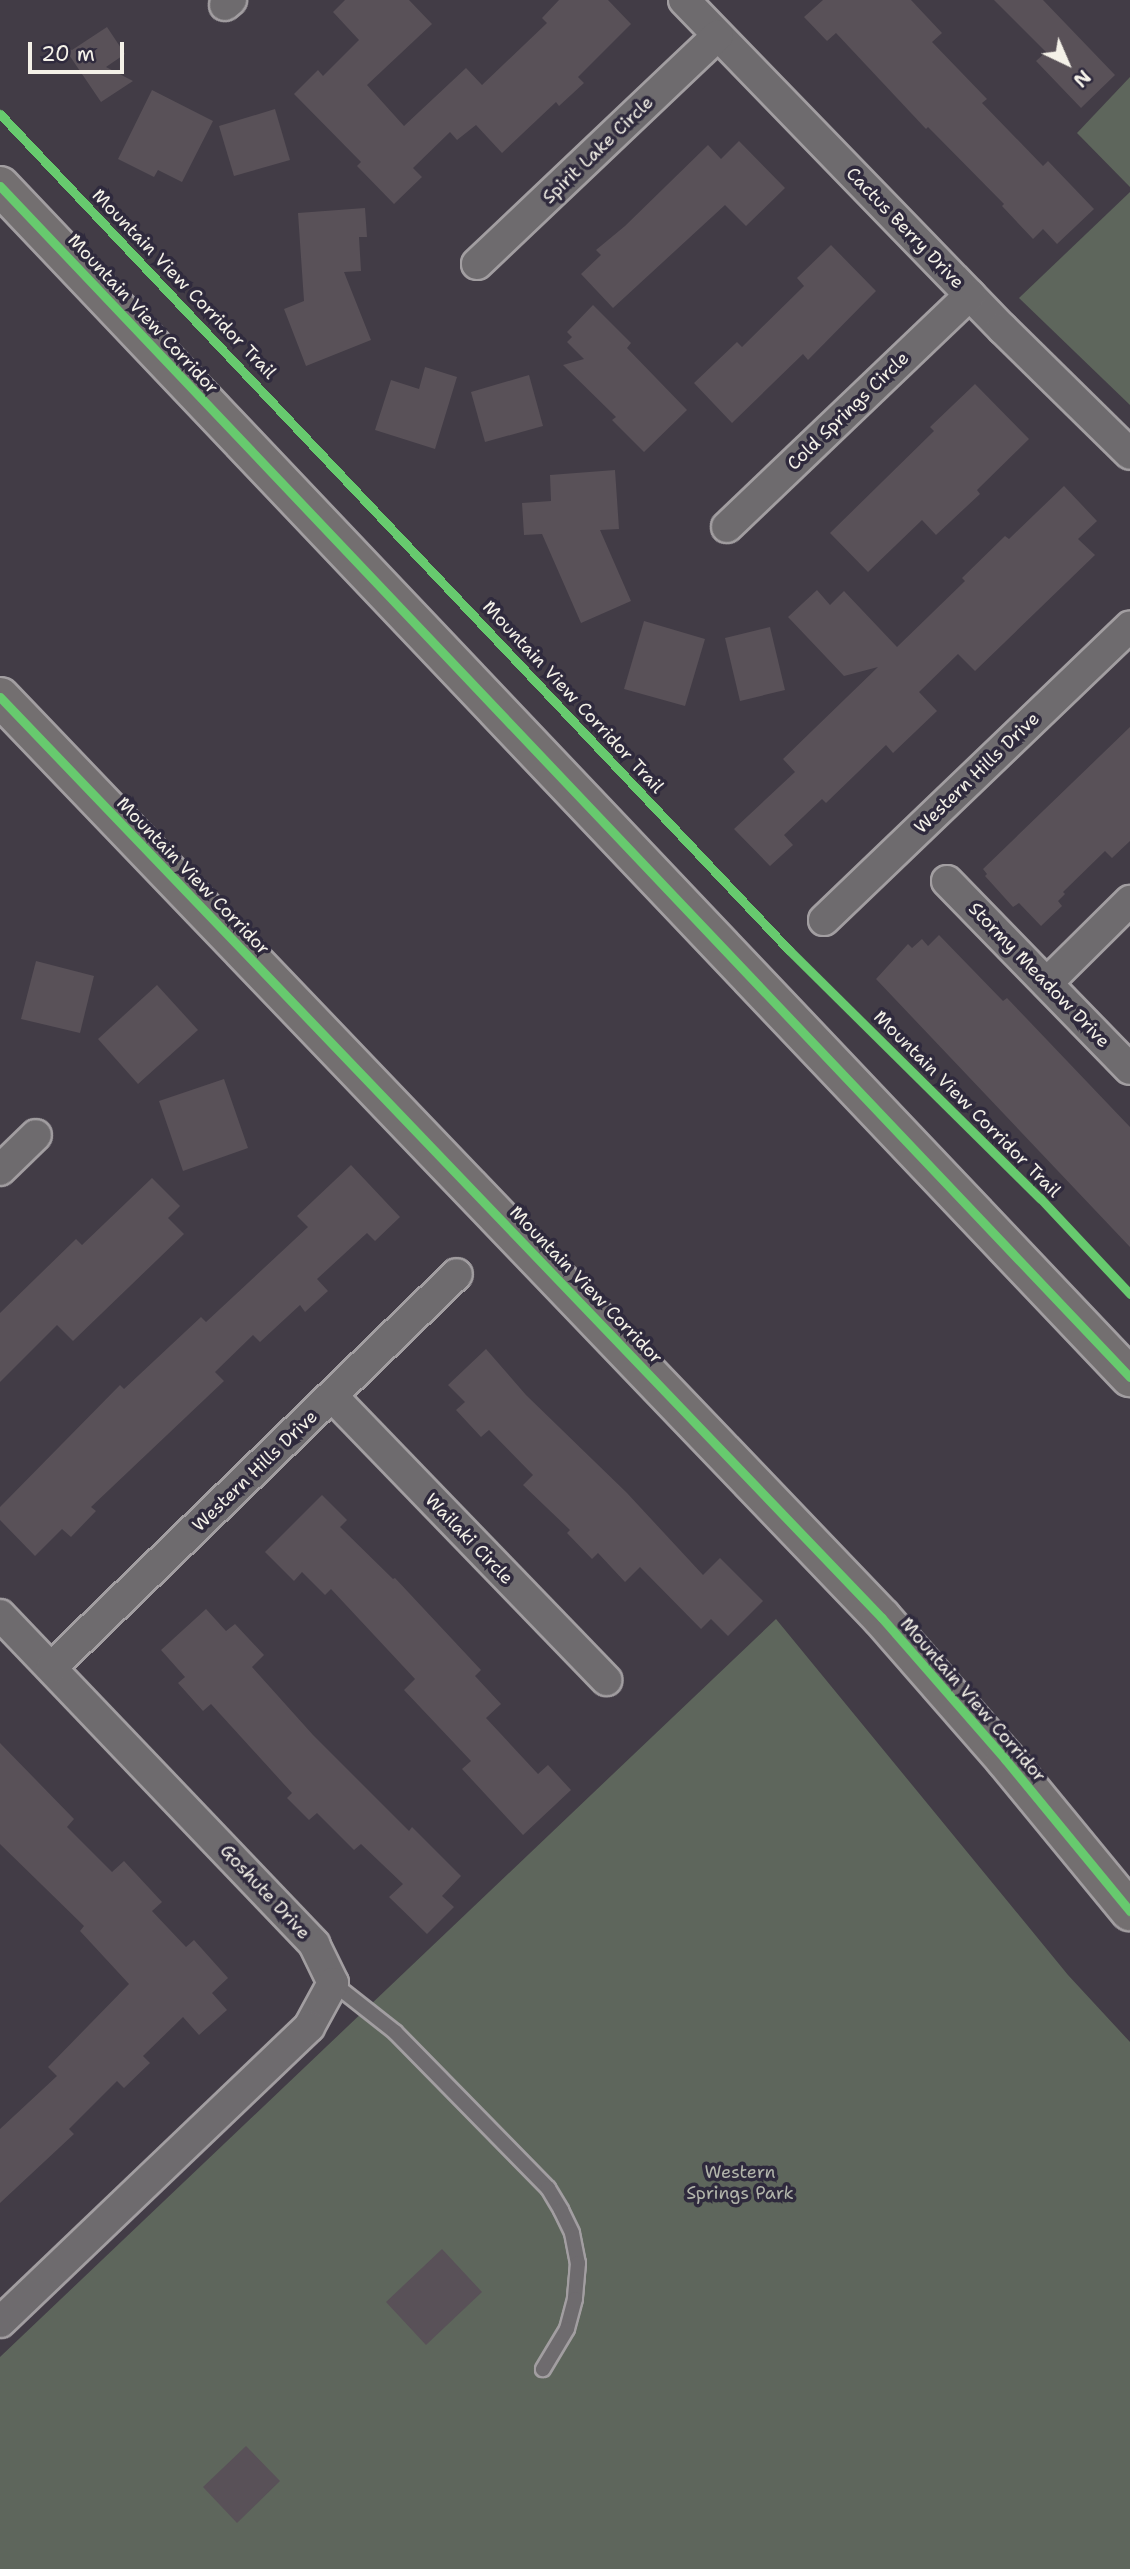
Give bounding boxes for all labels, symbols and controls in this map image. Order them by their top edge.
scale bar [32,28,128,72]
north arrow [1032,28,1102,98]
text: 20 m [41,40,95,68]
text: N [1068,64,1096,93]
street label: Spirit Lake Circle [538,92,658,208]
street label: Cactus Berry Drive [842,163,968,293]
street label: Mountain View Corridor Trail [88,185,280,383]
street label: Mountain View Corridor [63,230,223,398]
street label: Cold Springs Circle [783,347,913,475]
street label: Mountain View Corridor Trail [478,596,668,798]
street label: Western Hills Drive [910,708,1044,838]
street label: Mountain View Corridor [112,793,274,959]
street label: Stormy Meadow Drive [964,898,1114,1052]
street label: Mountain View Corridor Trail [869,1006,1065,1202]
street label: Mountain View Corridor [505,1202,667,1368]
street label: Western Hills Drive [188,1406,322,1536]
street label: Wailaki Circle [420,1489,518,1589]
street label: Mountain View Corridor [896,1613,1050,1787]
street label: Goshute Drive [216,1840,314,1944]
park label: Western Springs Park [686,2162,794,2204]

